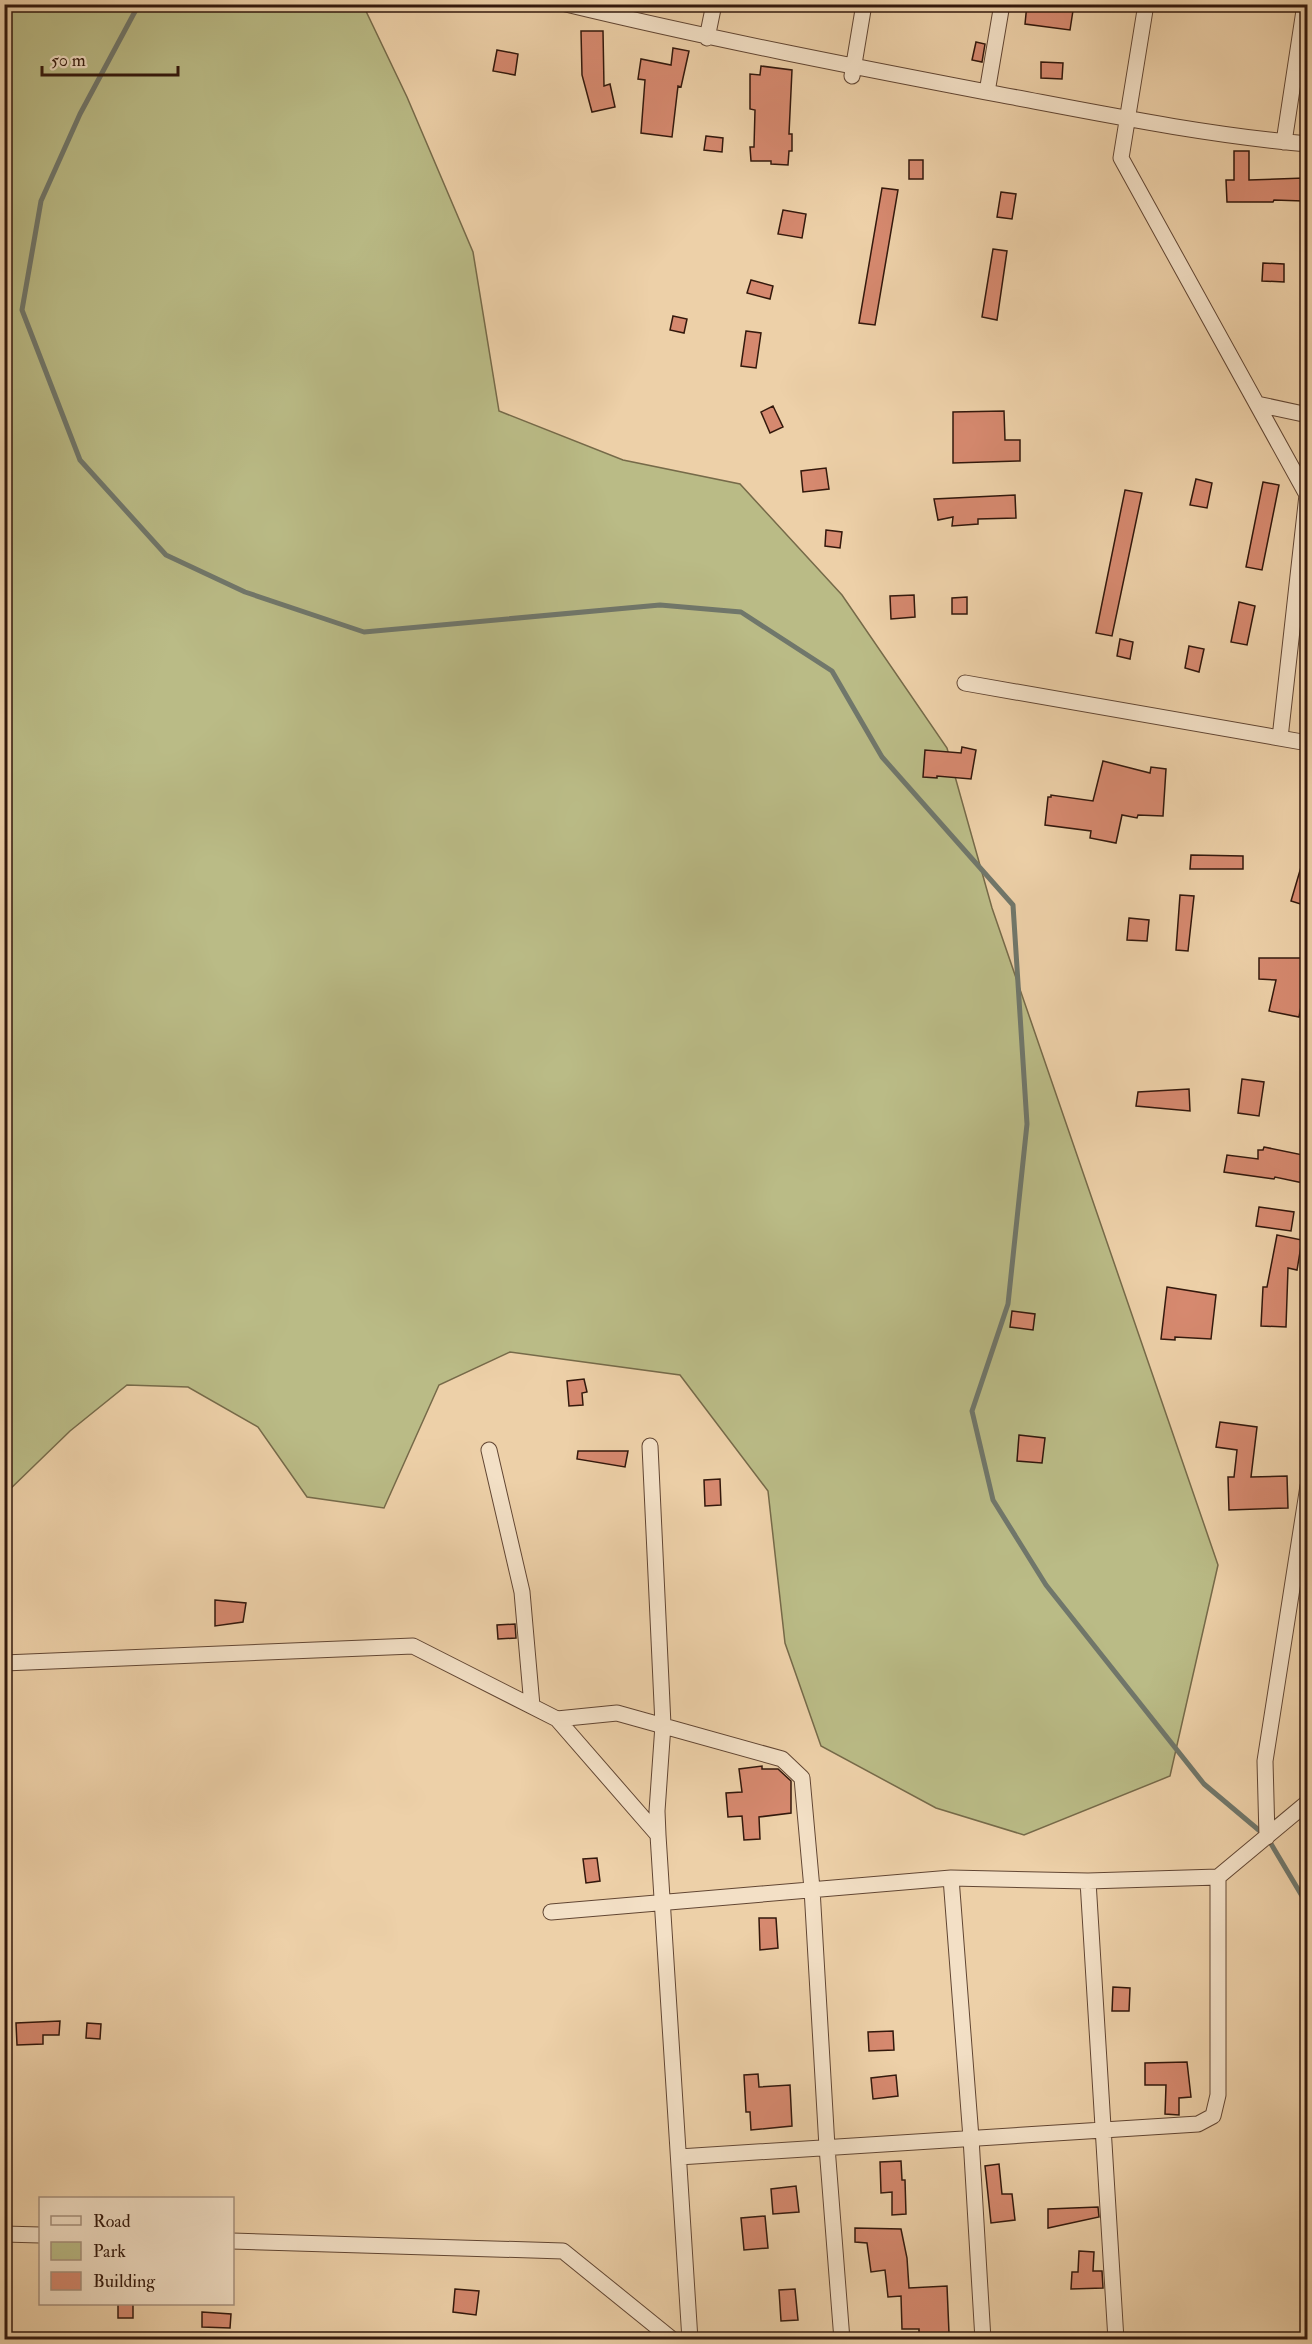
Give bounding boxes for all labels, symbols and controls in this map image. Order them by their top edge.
scale bar [42,39,178,77]
text: 50 m [51,49,86,72]
legend [39,2197,234,2305]
text: Road [93,2210,131,2233]
text: Park [93,2240,126,2263]
text: Building [93,2270,156,2293]

